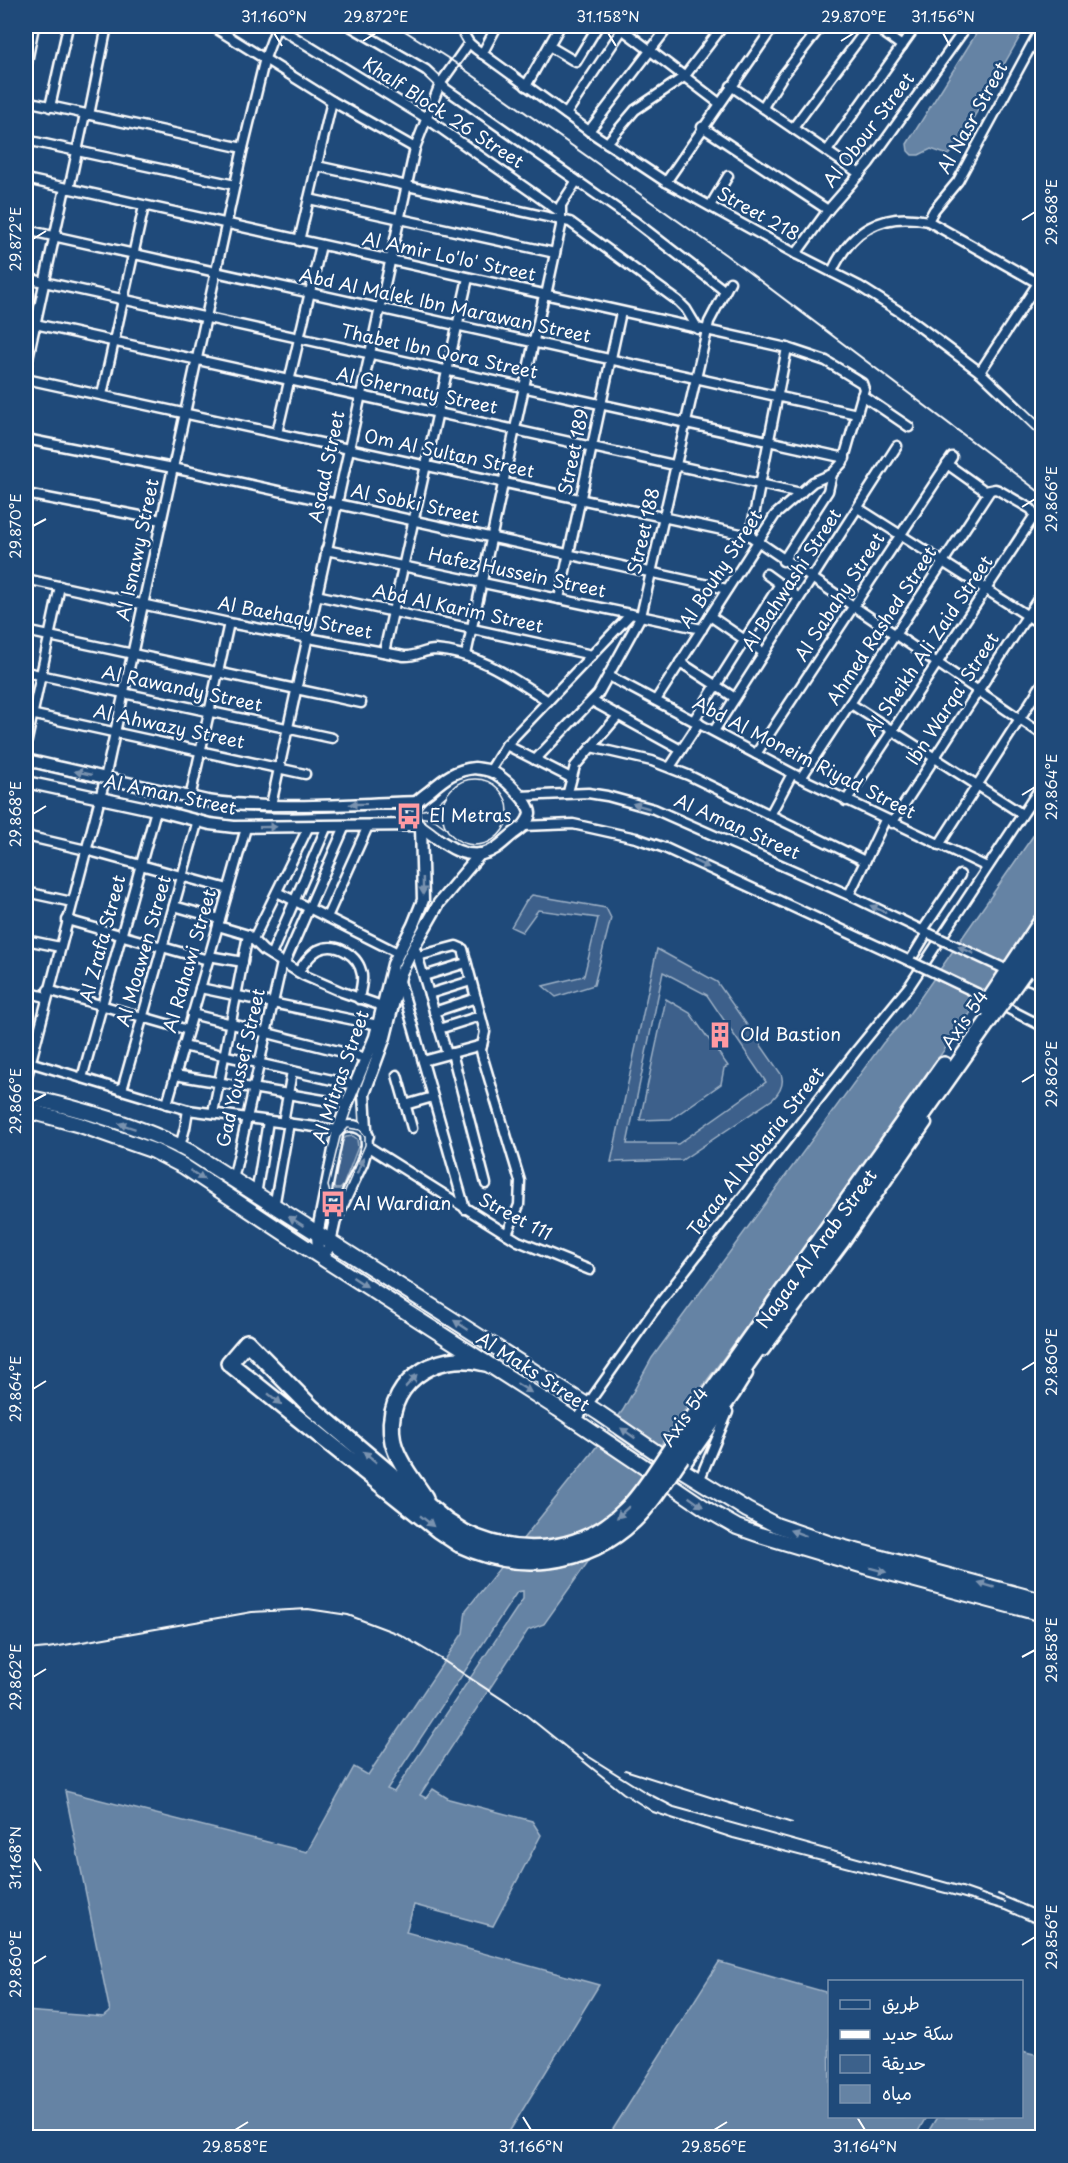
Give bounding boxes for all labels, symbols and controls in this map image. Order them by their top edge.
text: 31.160°N [241,4,307,27]
text: 29.872°E [344,4,408,27]
text: 31.158°N [576,4,640,27]
text: 29.870°E [821,4,887,27]
text: 31.156°N [911,4,975,27]
street label: Khalf Block 26 Street [358,49,530,174]
street label: Al Nasr Street [930,56,1014,178]
street label: Al Obour Street [816,66,920,192]
street label: Street 218 [712,179,805,247]
text: 29.868°E [1039,179,1062,245]
text: 29.872°E [3,207,26,271]
street label: Al Amir Lo'lo' Street [360,224,539,287]
street label: Abd Al Malek Ibn Marawan Street [297,260,594,349]
street label: Thabet Ibn Qora Street [338,316,540,385]
street label: Al Ghernaty Street [334,359,500,420]
street label: Street 189 [550,406,595,497]
street label: Asaad Street [300,408,351,525]
street label: Om Al Sultan Street [362,421,537,484]
text: 29.866°E [1039,466,1062,532]
street label: Al Isnawy Street [108,476,165,623]
street label: Al Sobki Street [349,476,482,529]
street label: Street 188 [619,485,666,577]
text: 29.870°E [3,493,26,559]
street label: Al Bahwashi Street [734,502,847,656]
street label: Al Bouhy Street [671,504,768,633]
street label: Al Sabahy Street [787,526,891,666]
street label: Hafez Hussein Street [426,540,609,604]
street label: Ahmed Rashed Street [819,541,942,710]
street label: Al Sheikh Ali Zaid Street [857,549,998,741]
street label: Abd Al Karim Street [371,576,546,639]
street label: Al Baehaqy Street [216,588,375,645]
street label: Ibn Warqa' Street [899,627,1005,770]
street label: Al Rawandy Street [100,657,265,718]
street label: Abd Al Moneim Riyad Street [689,689,921,825]
street label: Al Ahwazy Street [91,696,247,755]
text: 29.864°E [1039,754,1062,820]
street label: Al Aman Street [101,766,239,821]
one-way arrow [73,768,92,777]
text: 29.868°E [3,781,26,847]
street label: Al Aman Street [670,786,805,865]
one-way arrow [349,799,368,808]
bus stop icon: El Metras [394,801,424,831]
place label: El Metras [429,801,512,828]
one-way arrow [632,801,650,810]
one-way arrow [258,822,277,832]
one-way arrow [692,859,709,868]
street label: Al Zrafa Street [72,872,132,1005]
street label: Al Moawen Street [108,872,177,1029]
one-way arrow [418,876,428,895]
street label: Al Rahawi Street [155,886,222,1036]
one-way arrow [869,904,886,913]
one-way arrow [957,946,974,955]
street label: Axis 54 [933,984,994,1054]
street label: Gad Youssef Street [208,985,271,1150]
street label: Al Mitras Street [304,1006,375,1147]
building icon: Old Bastion [705,1020,735,1050]
place label: Old Bastion [740,1020,841,1047]
text: 29.862°E [1039,1041,1062,1107]
street label: Teraa Al Nobaria Street [680,1060,830,1242]
text: 29.866°E [3,1068,26,1134]
one-way arrow [117,1121,135,1130]
one-way arrow [356,1157,365,1175]
street label: Nagaa Al Arab Street [749,1163,883,1333]
one-way arrow [189,1169,205,1180]
street label: Street 111 [474,1185,557,1246]
bus stop icon: Al Wardian [318,1189,348,1219]
place label: Al Wardian [353,1189,451,1216]
one-way arrow [288,1216,304,1227]
one-way arrow [352,1277,368,1288]
one-way arrow [453,1319,469,1331]
street label: Al Maks Street [472,1324,596,1418]
text: 29.860°E [1039,1328,1062,1396]
text: 29.864°E [3,1356,26,1422]
one-way arrow [404,1374,418,1389]
street label: Axis 54 [653,1381,714,1451]
one-way arrow [516,1382,532,1393]
one-way arrow [267,1393,282,1405]
one-way arrow [620,1427,636,1439]
one-way arrow [362,1451,378,1464]
one-way arrow [688,1496,704,1508]
one-way arrow [616,1505,631,1519]
one-way arrow [419,1515,435,1528]
one-way arrow [789,1528,807,1538]
one-way arrow [869,1566,887,1575]
one-way arrow [977,1580,995,1590]
text: 29.858°E [1039,1617,1062,1683]
text: 29.862°E [3,1644,26,1710]
text: 31.168°N [3,1826,26,1890]
text: 29.856°E [1039,1904,1062,1970]
text: 29.860°E [3,1930,26,1998]
legend [828,1980,1023,2118]
text: طريق [882,1989,920,2016]
text: سكة حديد [882,2019,954,2046]
text: حديقة [882,2049,926,2076]
text: مياه [882,2079,912,2106]
text: 29.858°E [202,2134,268,2157]
text: 31.166°N [499,2134,563,2157]
text: 29.856°E [681,2134,747,2157]
text: 31.164°N [833,2134,897,2157]

